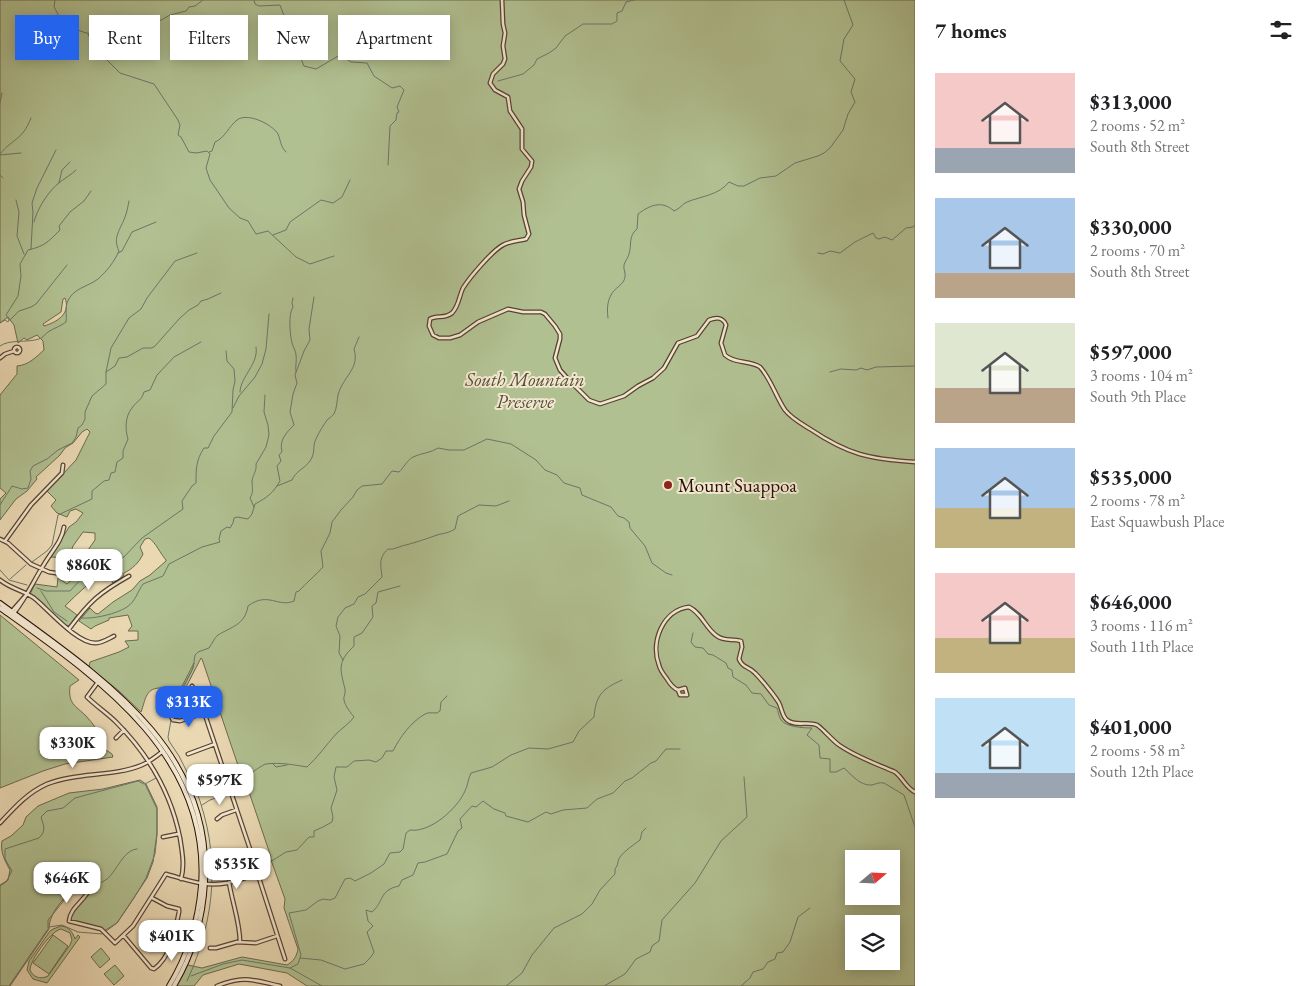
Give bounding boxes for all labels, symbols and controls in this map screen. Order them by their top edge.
chip: Buy [15,15,79,60]
chip: Rent [89,15,160,60]
chip: Filters [170,15,248,60]
chip: New [258,15,328,60]
chip: Apartment [338,15,450,60]
icon: filters [1267,16,1295,44]
text: 7 homes [935,17,1007,44]
text: $313,000 [1090,88,1172,115]
icon: home [975,93,1035,153]
text: 2 rooms · 52 m² [1090,115,1185,136]
text: South 8th Street [1090,136,1190,157]
text: $330,000 [1090,213,1172,240]
icon: home [975,218,1035,278]
text: 2 rooms · 70 m² [1090,240,1185,261]
text: South 8th Street [1090,261,1190,282]
text: $597,000 [1090,338,1172,365]
icon: home [975,343,1035,403]
text: 3 rooms · 104 m² [1090,365,1193,386]
park label: South Mountain Preserve [464,367,585,414]
text: South 9th Place [1090,386,1186,407]
text: $535,000 [1090,463,1172,490]
icon: home [975,468,1035,528]
place label: Mount Suappoa [678,473,797,498]
marker: Mount Suappoa [662,479,674,491]
text: 2 rooms · 78 m² [1090,490,1185,511]
text: East Squawbush Place [1090,511,1224,532]
pin: $860K [54,548,124,591]
text: $860K [67,554,111,575]
text: $646,000 [1090,588,1172,615]
icon: home [975,593,1035,653]
text: 3 rooms · 116 m² [1090,615,1193,636]
text: South 11th Place [1090,636,1194,657]
pin: $313K [154,686,224,728]
text: $313K [167,691,211,712]
text: $401,000 [1090,713,1172,740]
icon: home [975,718,1035,778]
pin: $330K [38,726,108,769]
text: $330K [51,732,95,753]
text: 2 rooms · 58 m² [1090,740,1185,761]
text: South 12th Place [1090,761,1194,782]
pin: $597K [185,764,255,806]
text: $597K [198,769,242,790]
pin: $535K [202,848,272,890]
north arrow [845,850,900,905]
map controls [845,850,900,970]
text: $535K [215,853,259,874]
pin: $646K [32,862,102,904]
text: $646K [45,867,89,888]
button: layers [845,915,900,970]
pin: $401K [137,920,207,962]
text: $401K [150,925,194,946]

